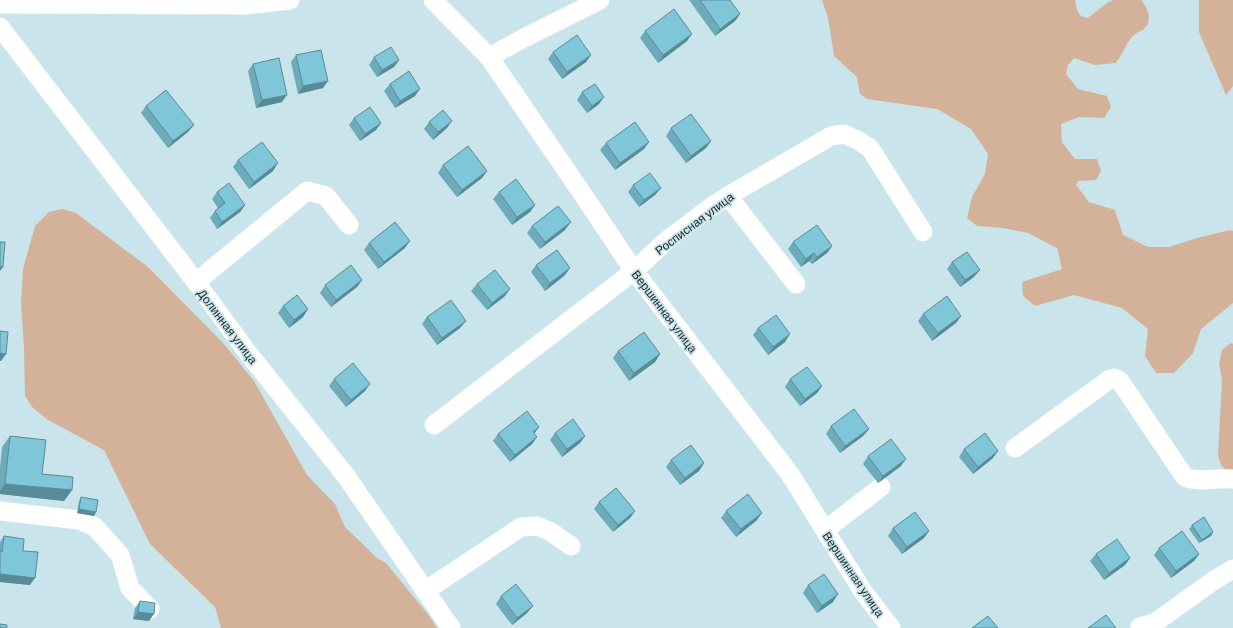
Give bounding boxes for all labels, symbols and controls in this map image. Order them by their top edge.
street label: Росписная улица [652,189,737,258]
street label: Вершинная улица [629,267,701,356]
street label: Долинная улица [194,286,261,367]
street label: Вершинная улица [820,529,888,620]

